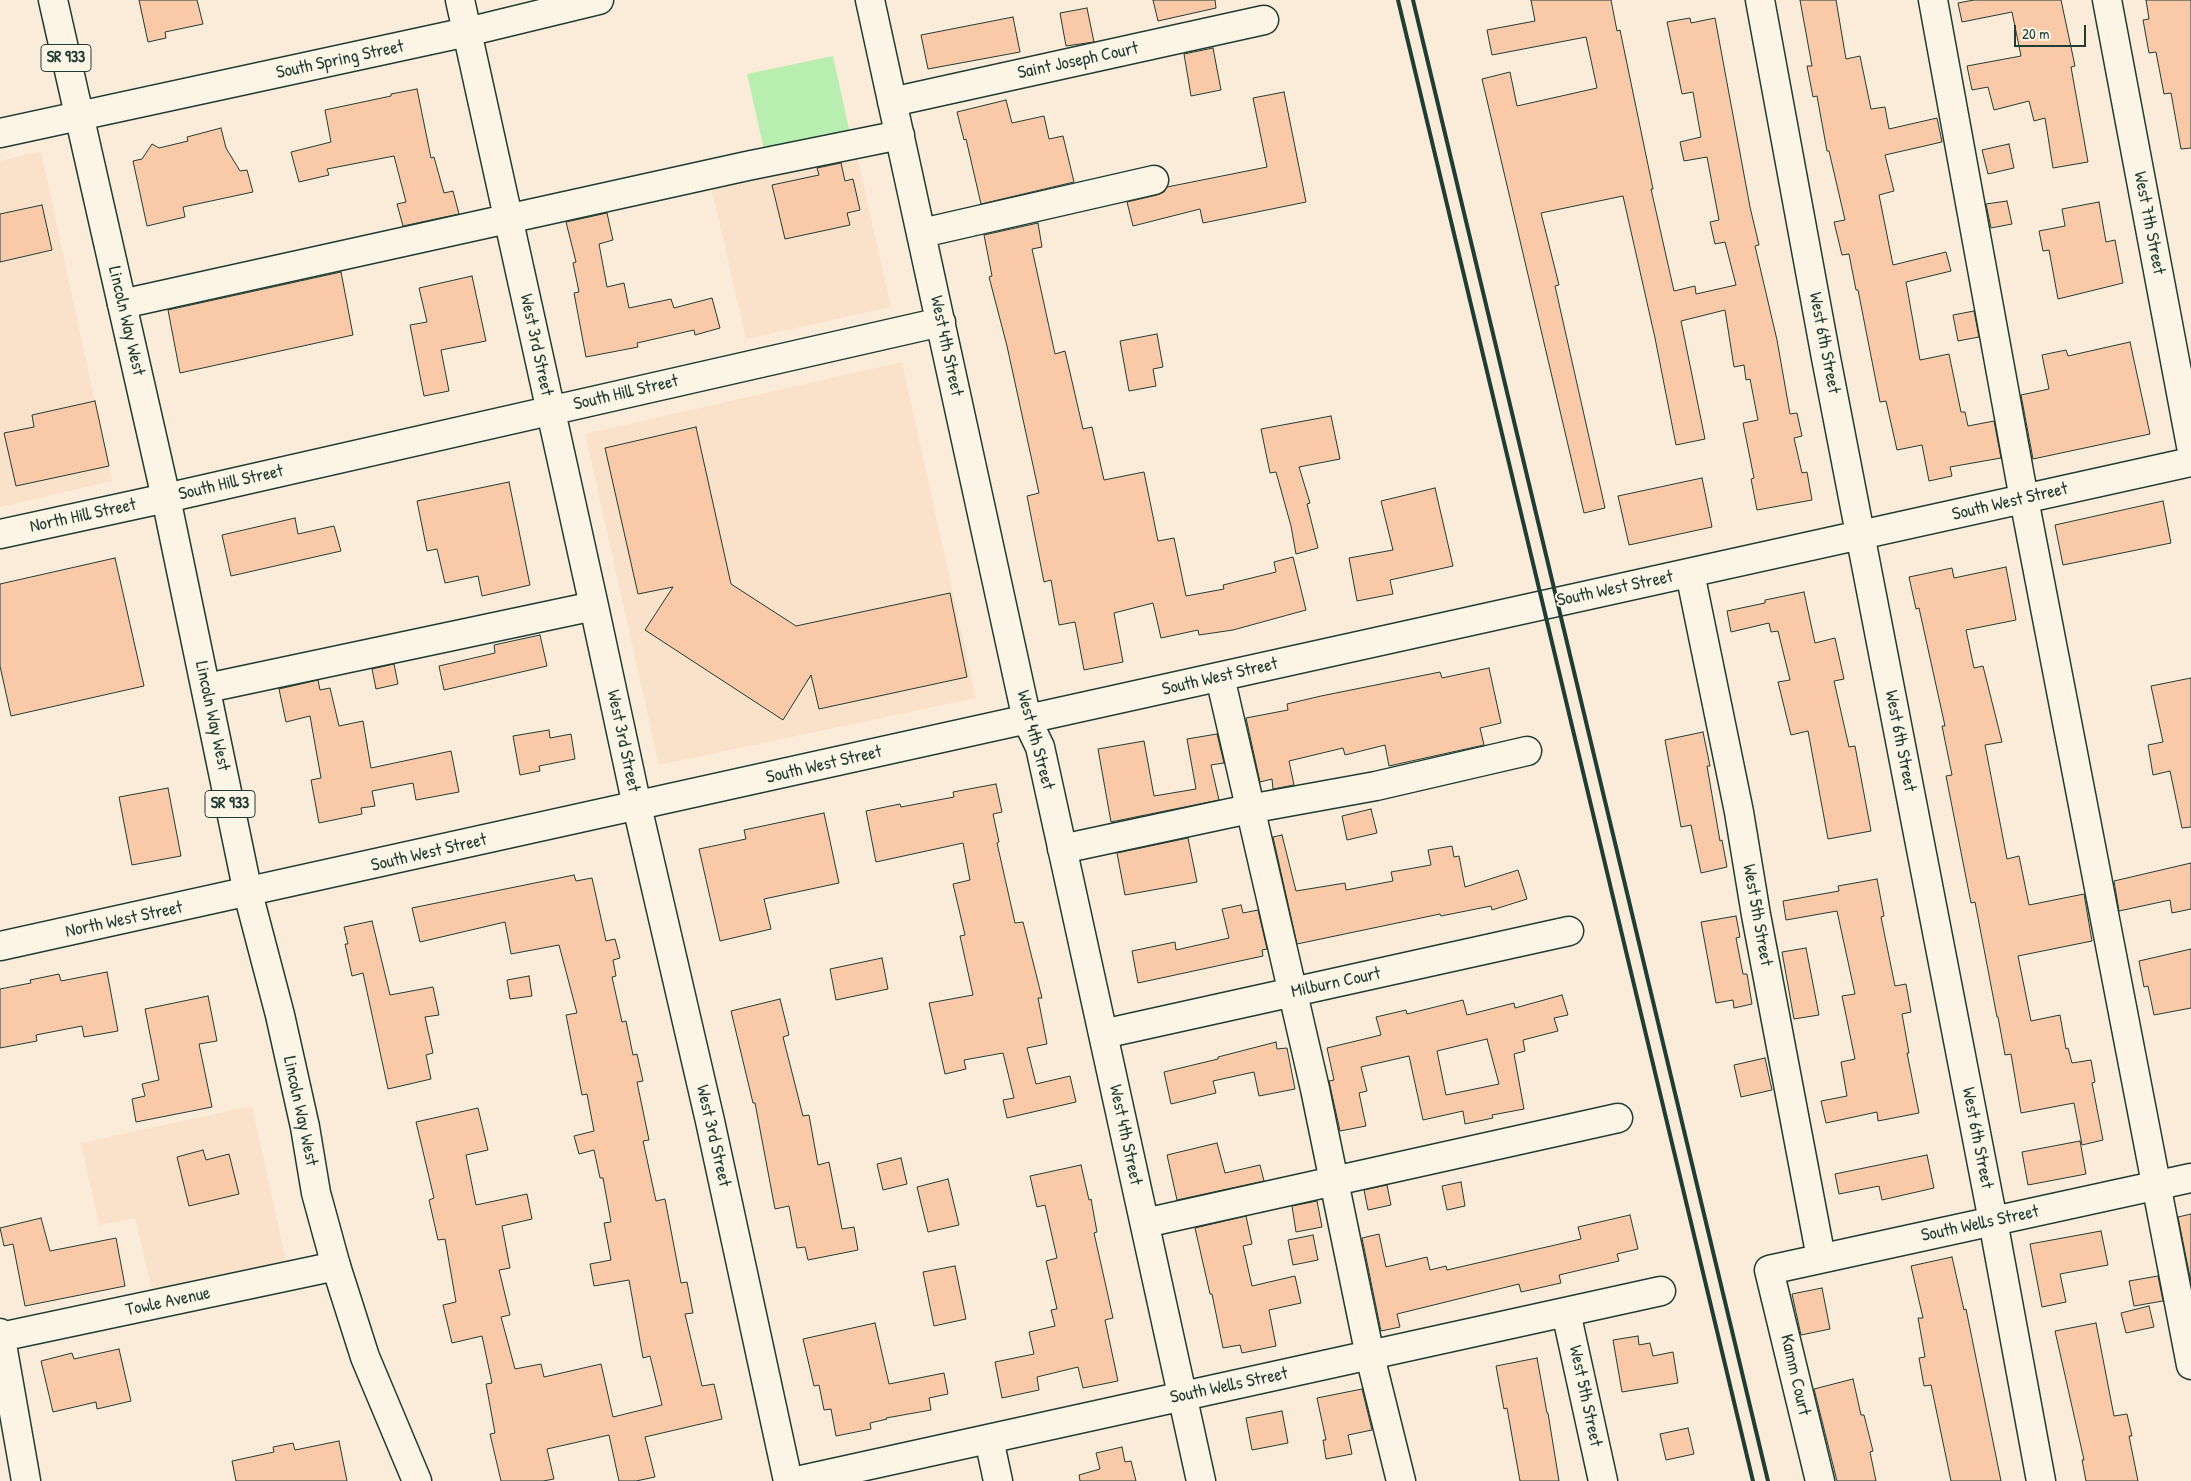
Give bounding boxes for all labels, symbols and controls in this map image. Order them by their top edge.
scale bar [2016,15,2088,47]
text: 20 m [2022,23,2049,44]
street label: South Spring Street [274,36,406,84]
street label: Saint Joseph Court [1016,38,1140,84]
road number: SR 933 [41,44,91,72]
street label: West 7th Street [2128,170,2170,276]
street label: Lincoln Way West [103,264,149,378]
street label: West 6th Street [1804,291,1844,395]
street label: West 3rd Street [515,292,557,398]
street label: West 4th Street [925,294,967,398]
street label: South Hill Street [572,370,680,416]
street label: South Hill Street [177,460,285,506]
street label: South West Street [1950,478,2070,526]
street label: North Hill Street [28,494,138,538]
street label: South West Street [1555,566,1675,612]
street label: South West Street [1160,653,1280,701]
street label: Lincoln Way West [190,659,234,773]
street label: West 3rd Street [602,688,644,794]
street label: West 4th Street [1011,688,1059,792]
street label: West 6th Street [1880,689,1920,793]
street label: South West Street [764,741,884,789]
road number: SR 933 [205,791,255,818]
street label: South West Street [369,829,489,877]
street label: West 5th Street [1737,862,1777,968]
street label: North West Street [64,897,184,943]
street label: Milburn Court [1289,963,1383,1003]
street label: Lincoln Way West [278,1054,322,1168]
street label: West 3rd Street [691,1083,735,1189]
street label: West 4th Street [1104,1083,1146,1187]
street label: West 6th Street [1957,1086,1997,1190]
street label: South Wells Street [1919,1201,2041,1247]
street label: Towle Avenue [124,1283,212,1321]
street label: Kamm Court [1775,1332,1815,1418]
street label: West 5th Street [1564,1343,1606,1449]
street label: South Wells Street [1168,1363,1290,1409]

